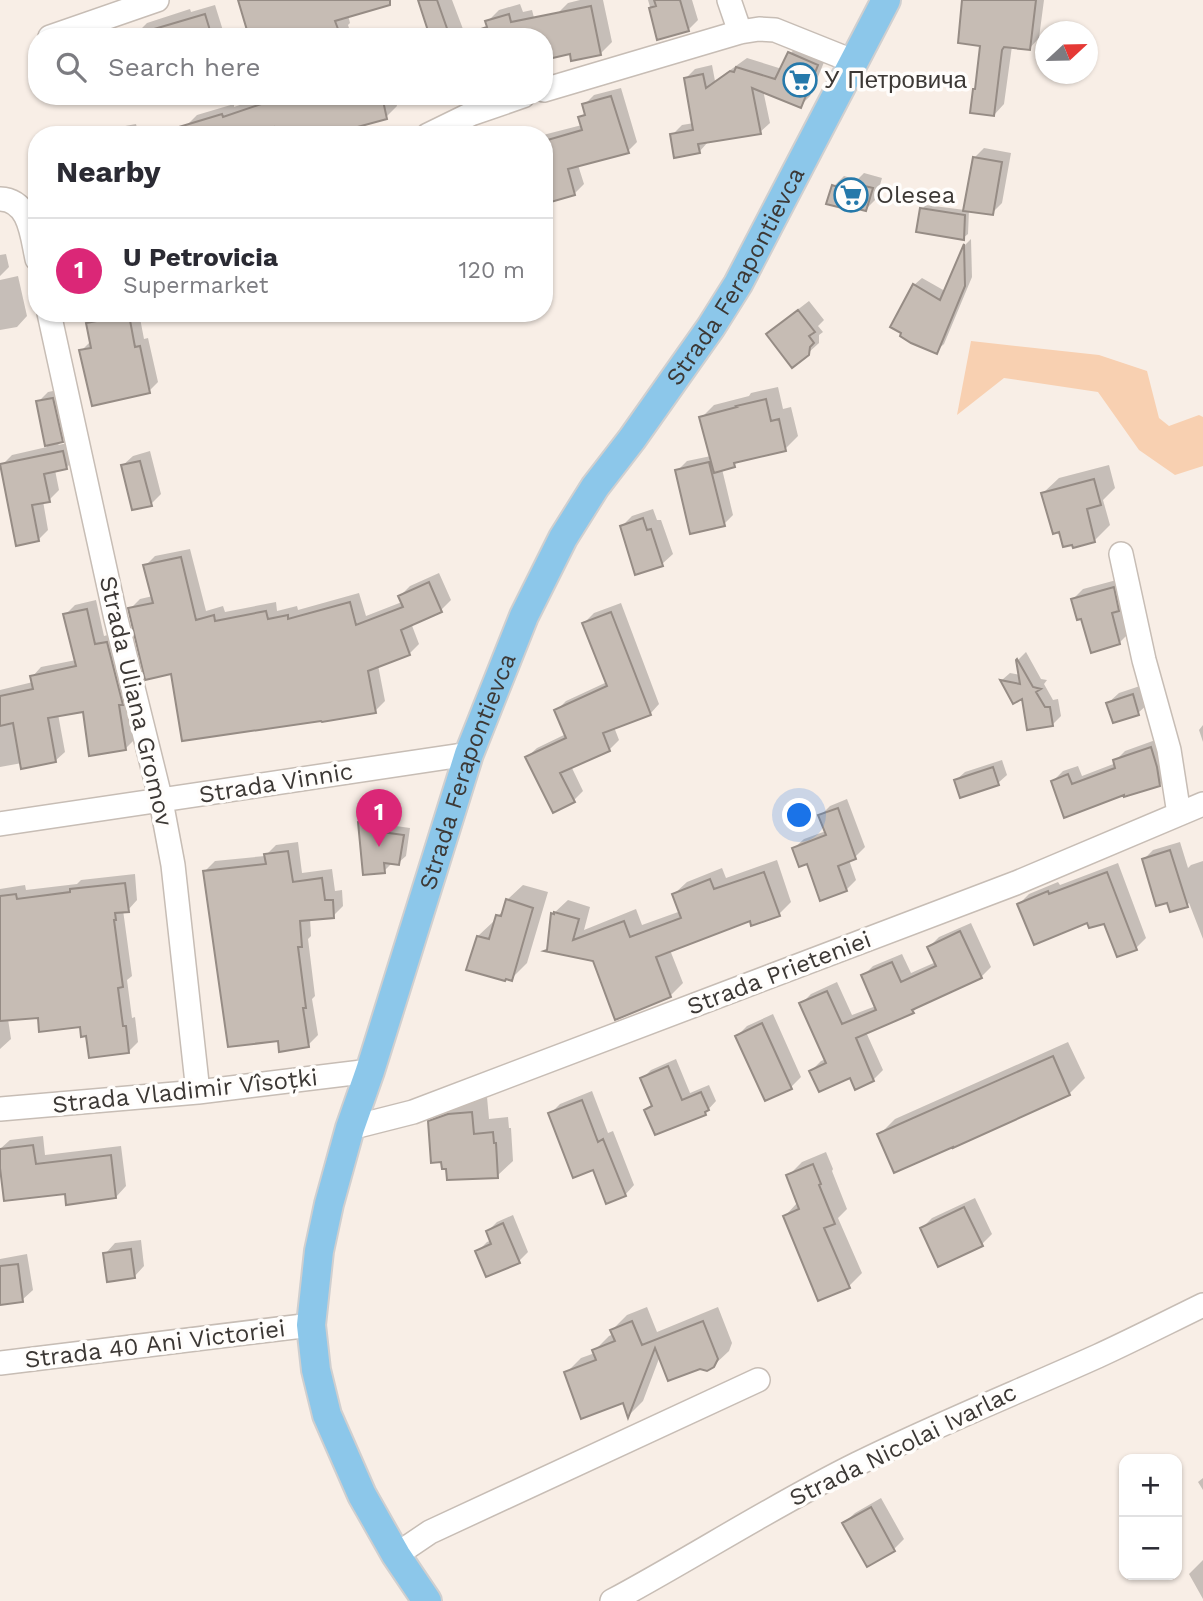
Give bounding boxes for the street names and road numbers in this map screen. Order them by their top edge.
street label: Strada Ferapontievca [660,162,810,391]
street label: Strada Uliana Gromov [94,573,179,829]
street label: Strada Ferapontievca [413,649,522,893]
street label: Strada Vinnic [197,757,355,809]
street label: Strada Prieteniei [683,925,875,1021]
street label: Strada Vladimir Vîsoțki [51,1063,319,1119]
street label: Strada 40 Ani Victoriei [23,1314,287,1374]
street label: Strada Nicolai Ivarlac [785,1378,1021,1512]

